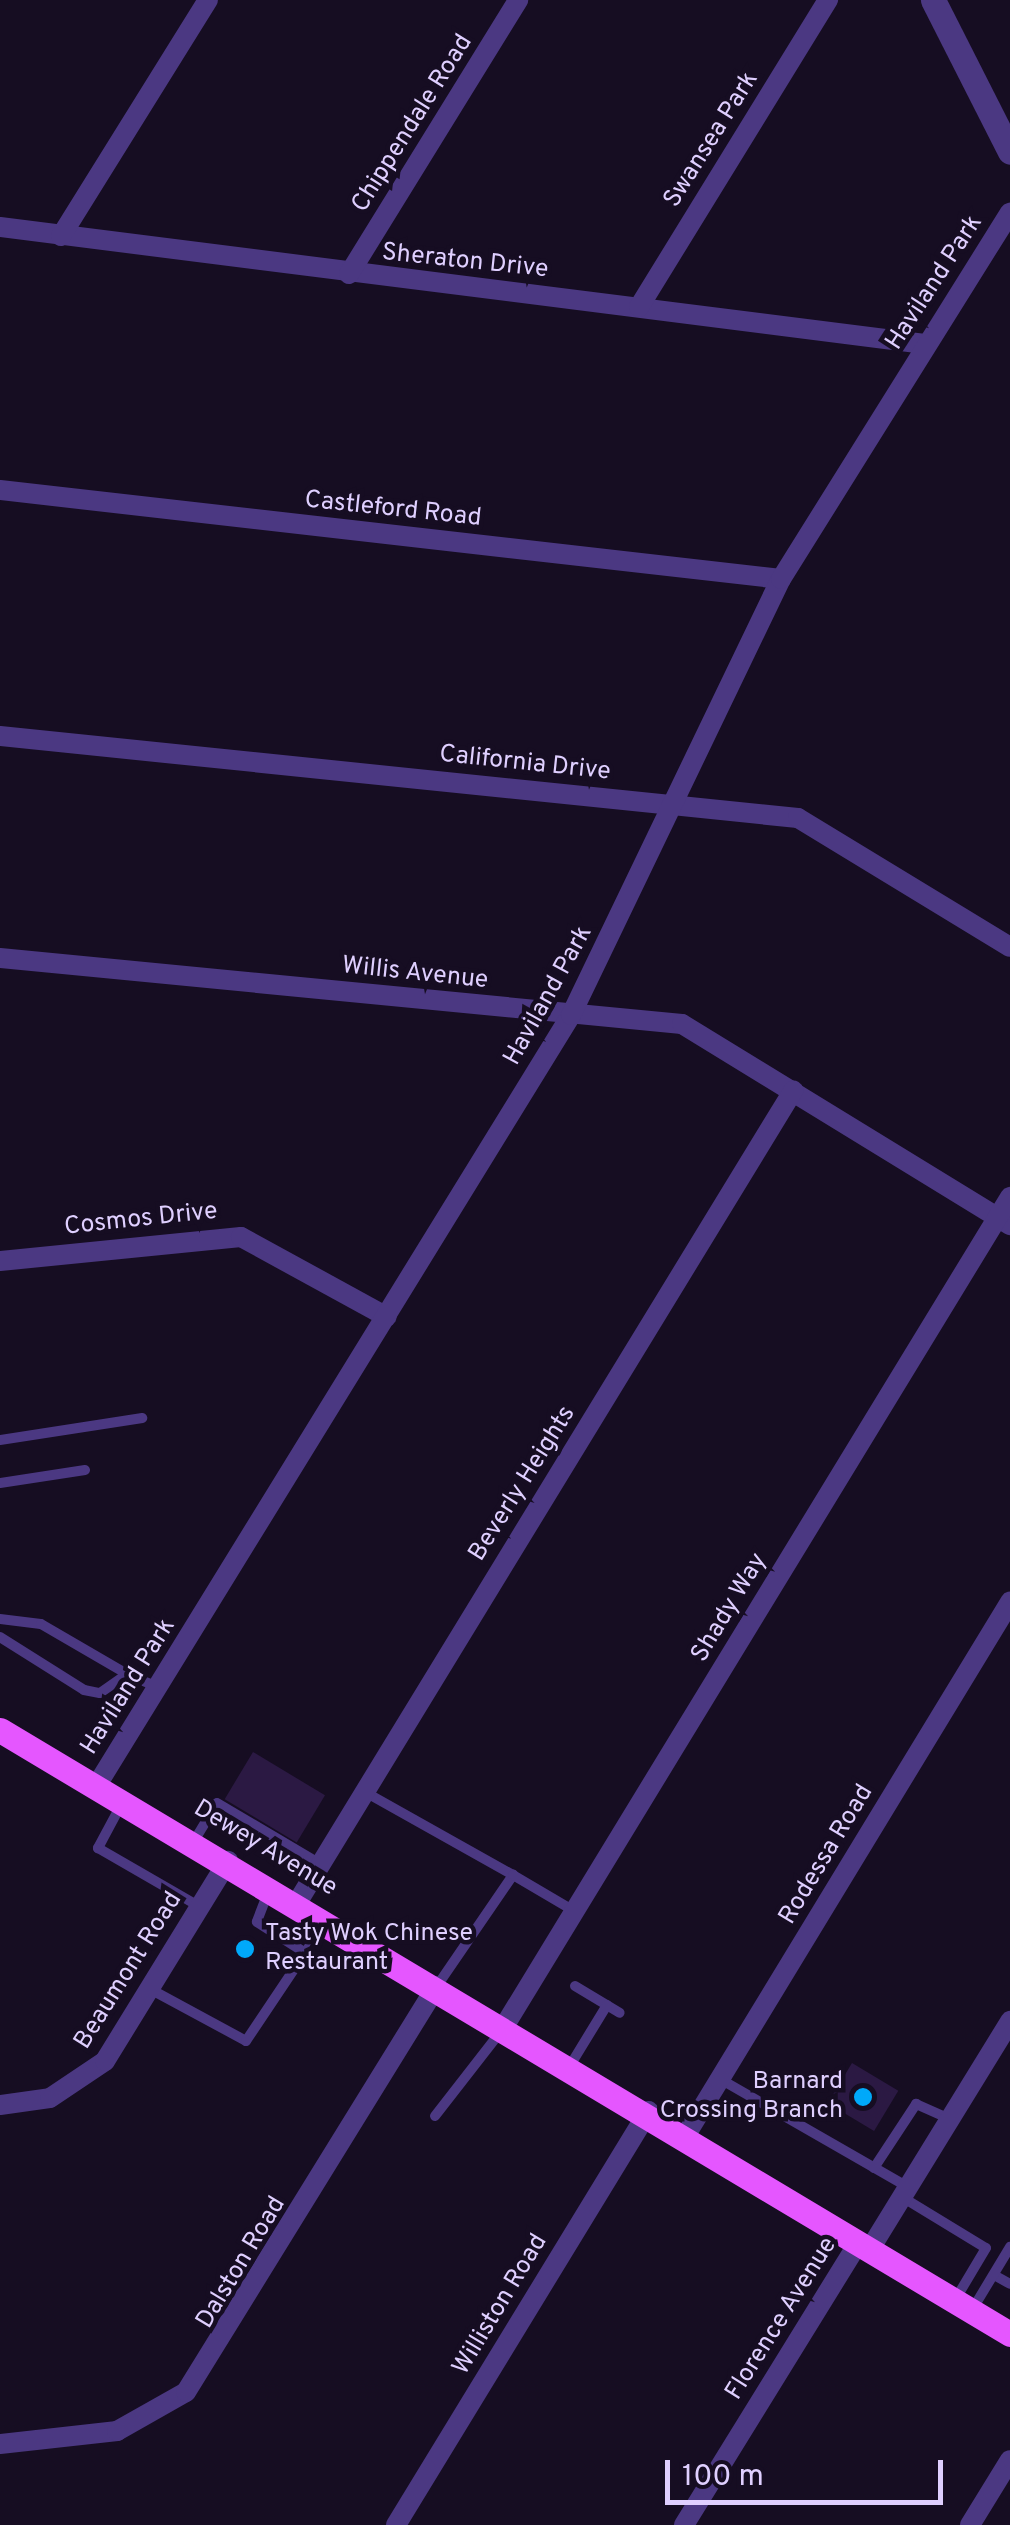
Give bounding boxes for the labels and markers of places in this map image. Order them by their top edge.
place label: Tasty Wok Chinese Restaurant [265,1920,473,1979]
marker: Tasty Wok Chinese Restaurant [234,1938,256,1960]
place label: Barnard Crossing Branch [660,2068,843,2127]
marker: Barnard Crossing Branch [852,2086,874,2108]

